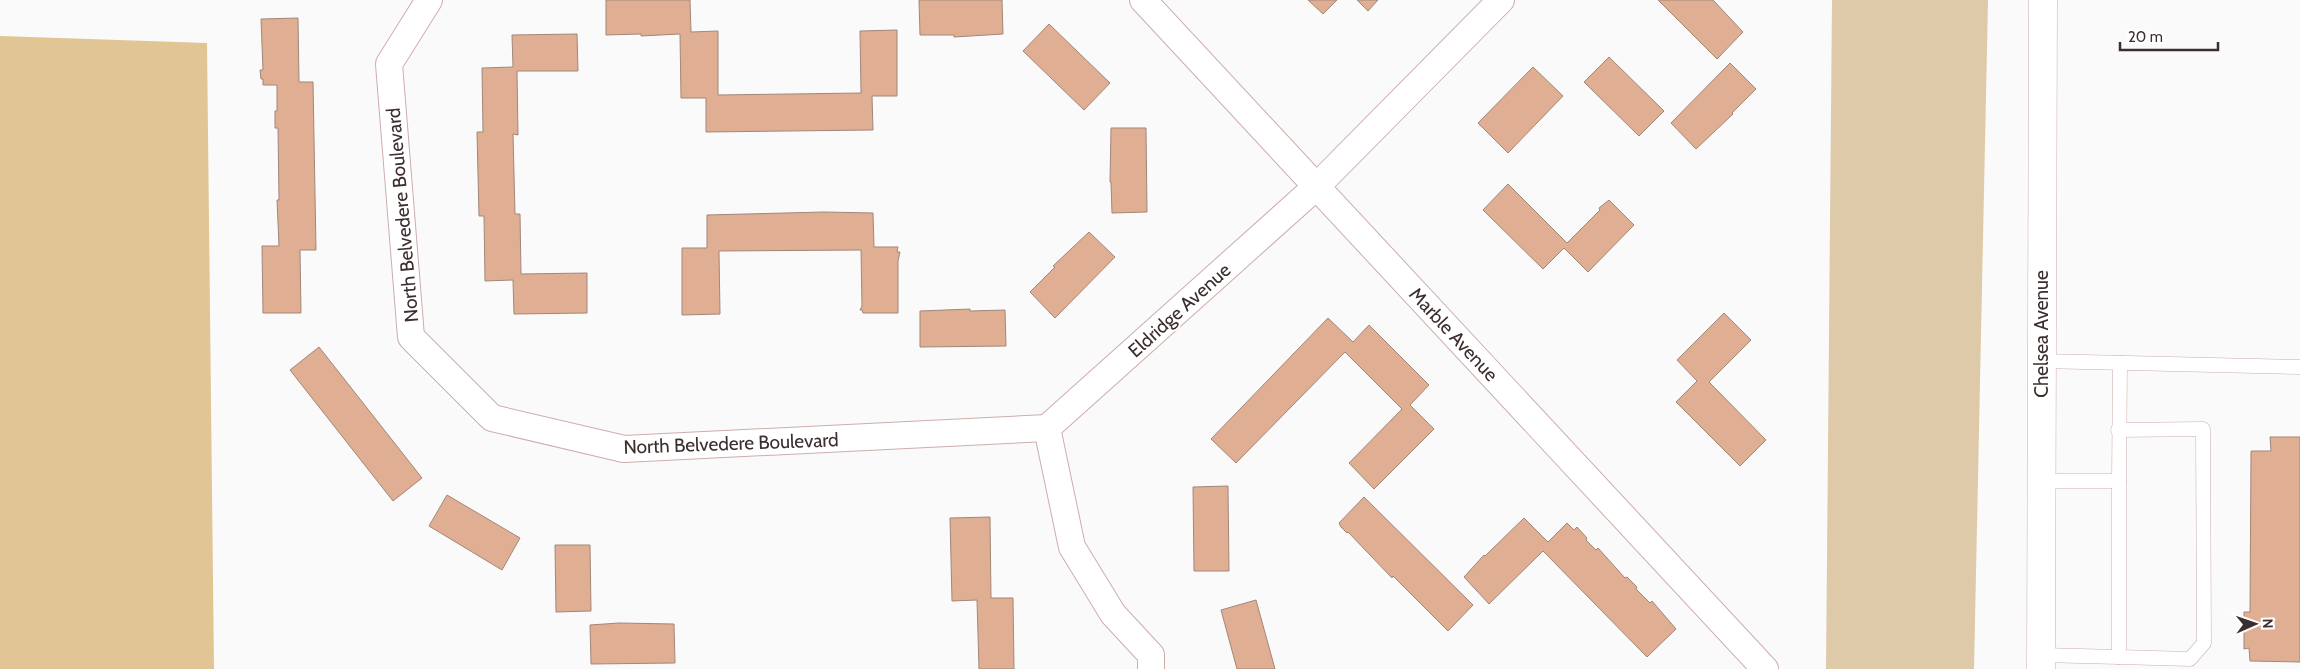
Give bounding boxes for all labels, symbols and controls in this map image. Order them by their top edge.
scale bar [2120,20,2218,52]
text: 20 m [2128,28,2163,46]
street label: North Belvedere Boulevard [382,107,423,323]
street label: Eldridge Avenue [1123,258,1235,362]
street label: Chelsea Avenue [2030,270,2053,398]
street label: Marble Avenue [1404,283,1503,386]
street label: North Belvedere Boulevard [623,428,839,459]
north arrow [2230,599,2280,649]
text: N [2259,618,2277,629]

